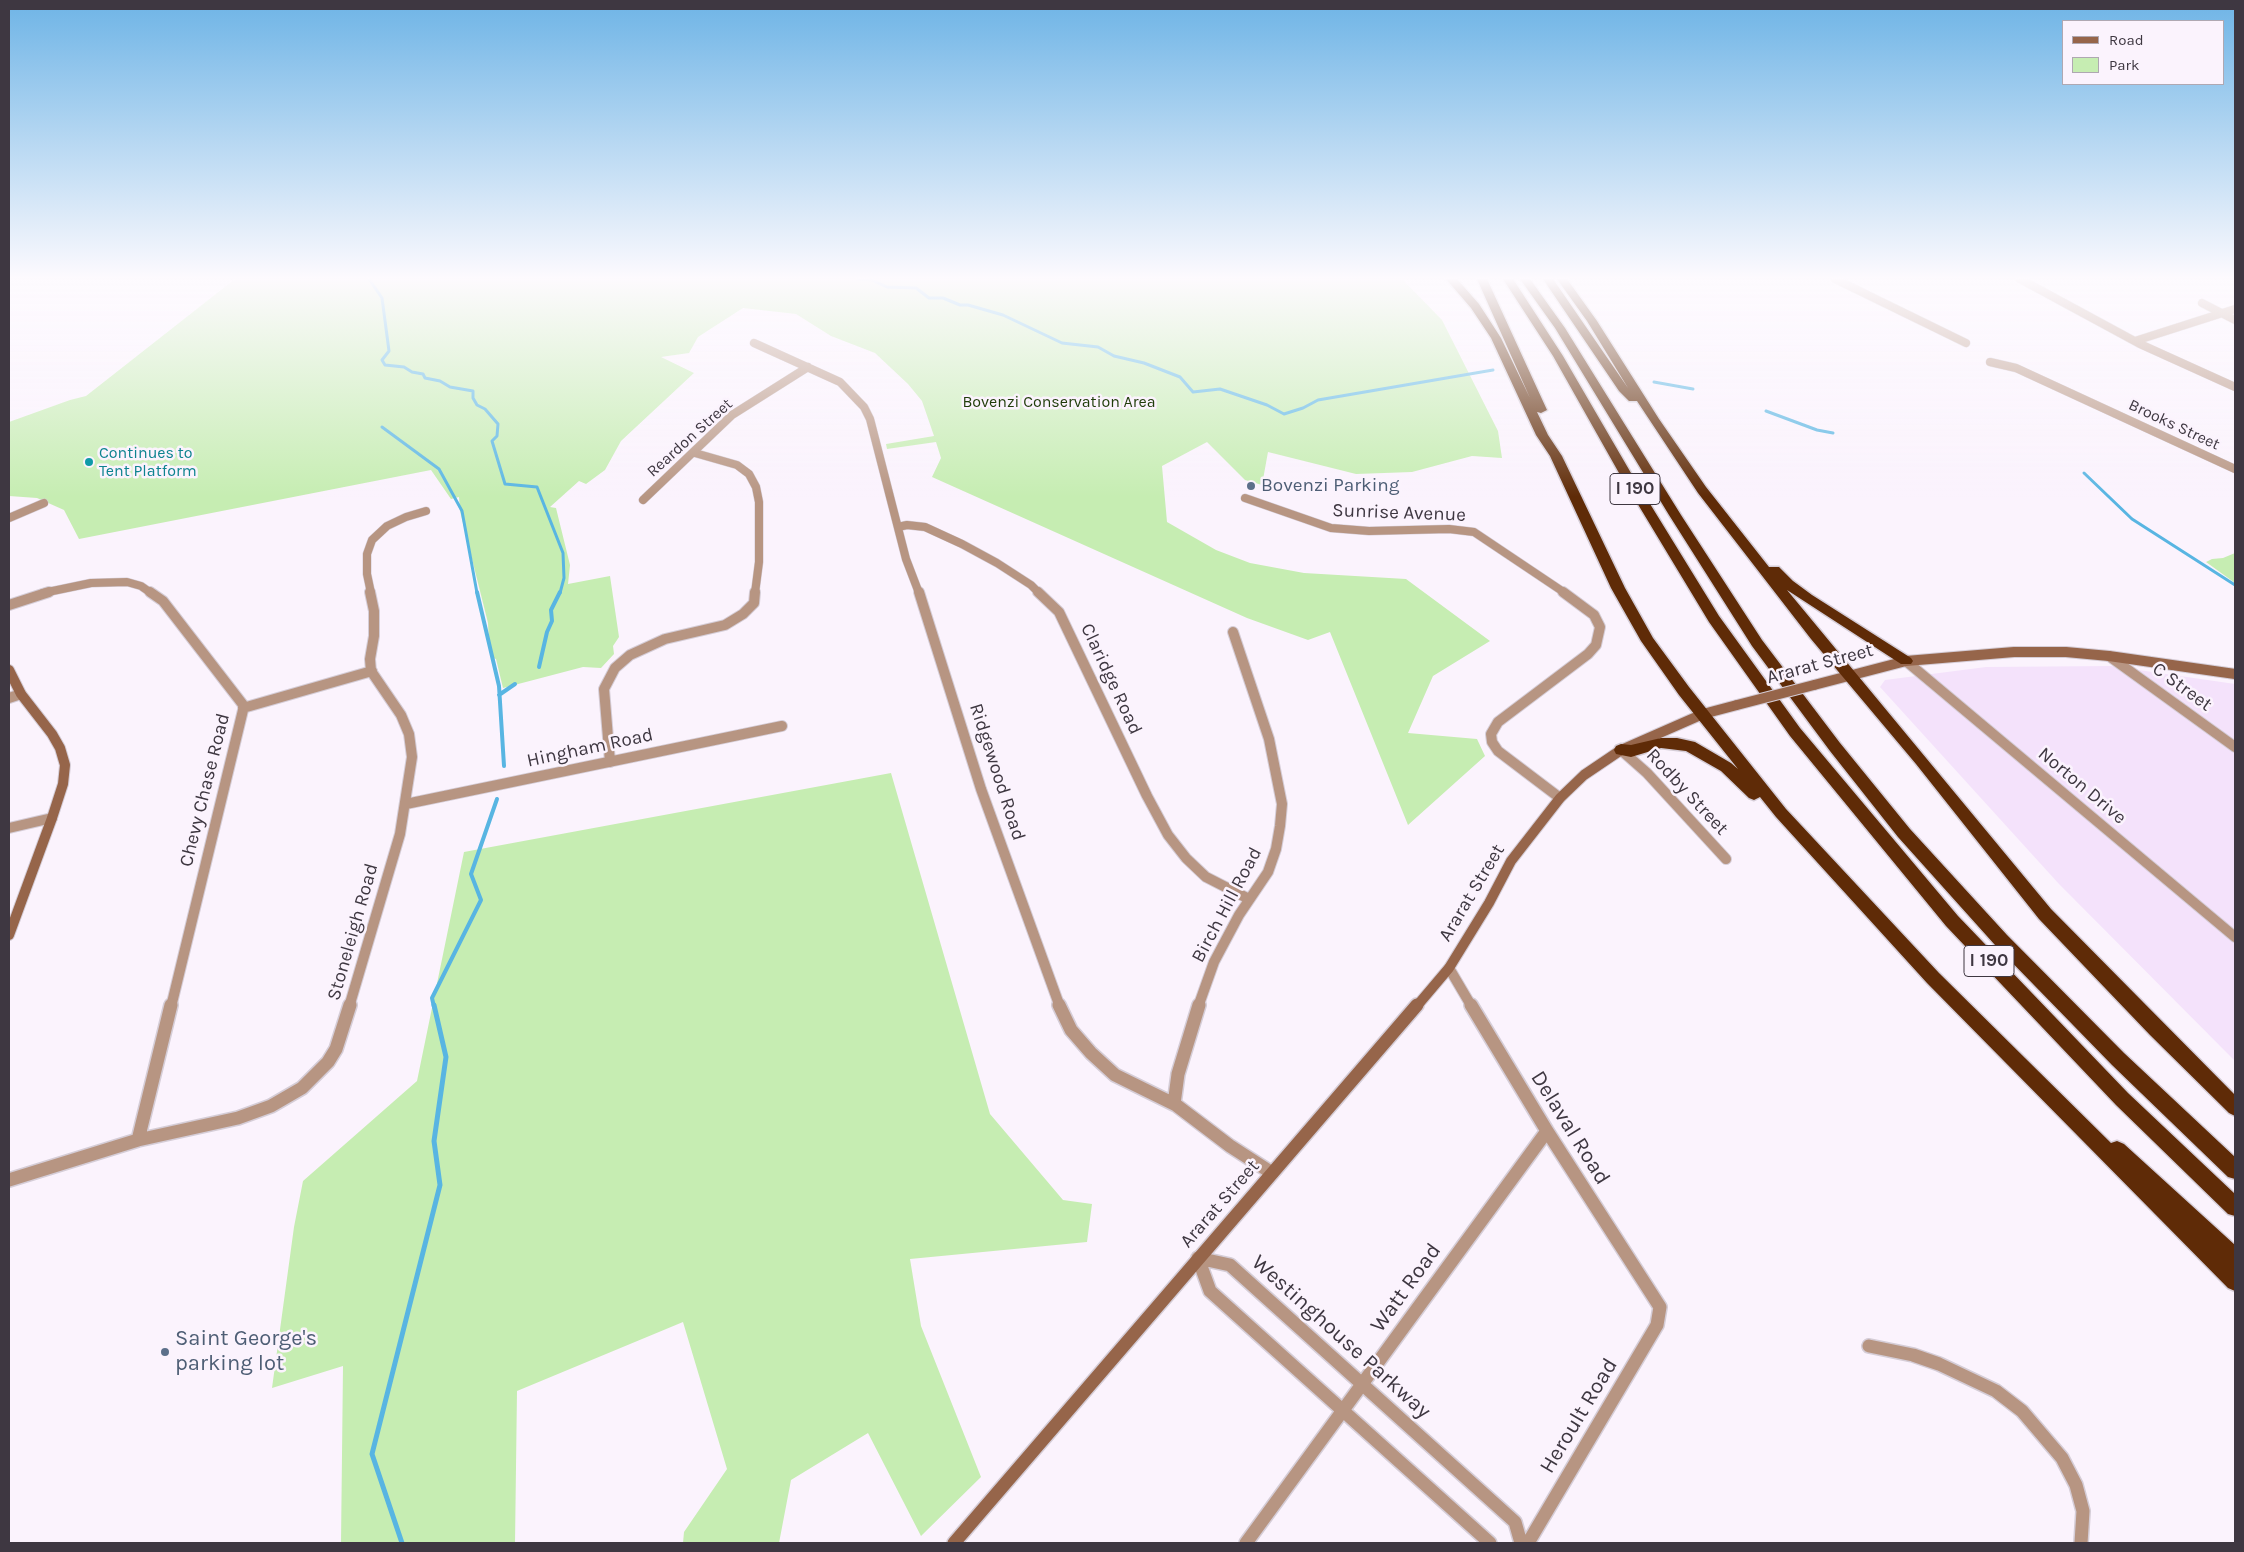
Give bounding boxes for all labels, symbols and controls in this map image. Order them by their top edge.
legend [2062,20,2224,85]
text: Road [2109,31,2144,49]
text: Park [2109,56,2139,74]
park label: Bovenzi Conservation Area [962,392,1156,412]
street label: Reardon Street [643,395,737,481]
street label: Brooks Street [2125,396,2223,454]
place label: Continues to Tent Platform [99,443,197,481]
marker: Continues to Tent Platform [83,456,95,468]
road number: I 190 [1610,474,1660,504]
place label: Bovenzi Parking [1261,475,1400,497]
marker: Bovenzi Parking [1245,480,1257,492]
street label: Sunrise Avenue [1332,499,1466,527]
street label: Claridge Road [1075,620,1147,738]
street label: Ararat Street [1764,639,1876,689]
street label: C Street [2148,658,2216,716]
street label: Ridgewood Road [964,700,1030,844]
street label: Chevy Chase Road [175,711,235,869]
street label: Hingham Road [525,723,655,773]
street label: Norton Drive [2033,743,2131,829]
street label: Rodby Street [1641,744,1733,840]
street label: Ararat Street [1434,840,1510,946]
street label: Birch Hill Road [1187,843,1267,967]
street label: Stoneleigh Road [323,861,383,1003]
road number: I 190 [1964,946,2014,976]
street label: Delaval Road [1525,1066,1615,1190]
street label: Ararat Street [1176,1155,1264,1253]
street label: Watt Road [1365,1238,1447,1338]
street label: Westinghouse Parkway [1246,1250,1436,1424]
place label: Saint George's parking lot [175,1326,317,1378]
marker: Saint George's parking lot [159,1346,171,1358]
street label: Heroult Road [1534,1354,1624,1478]

